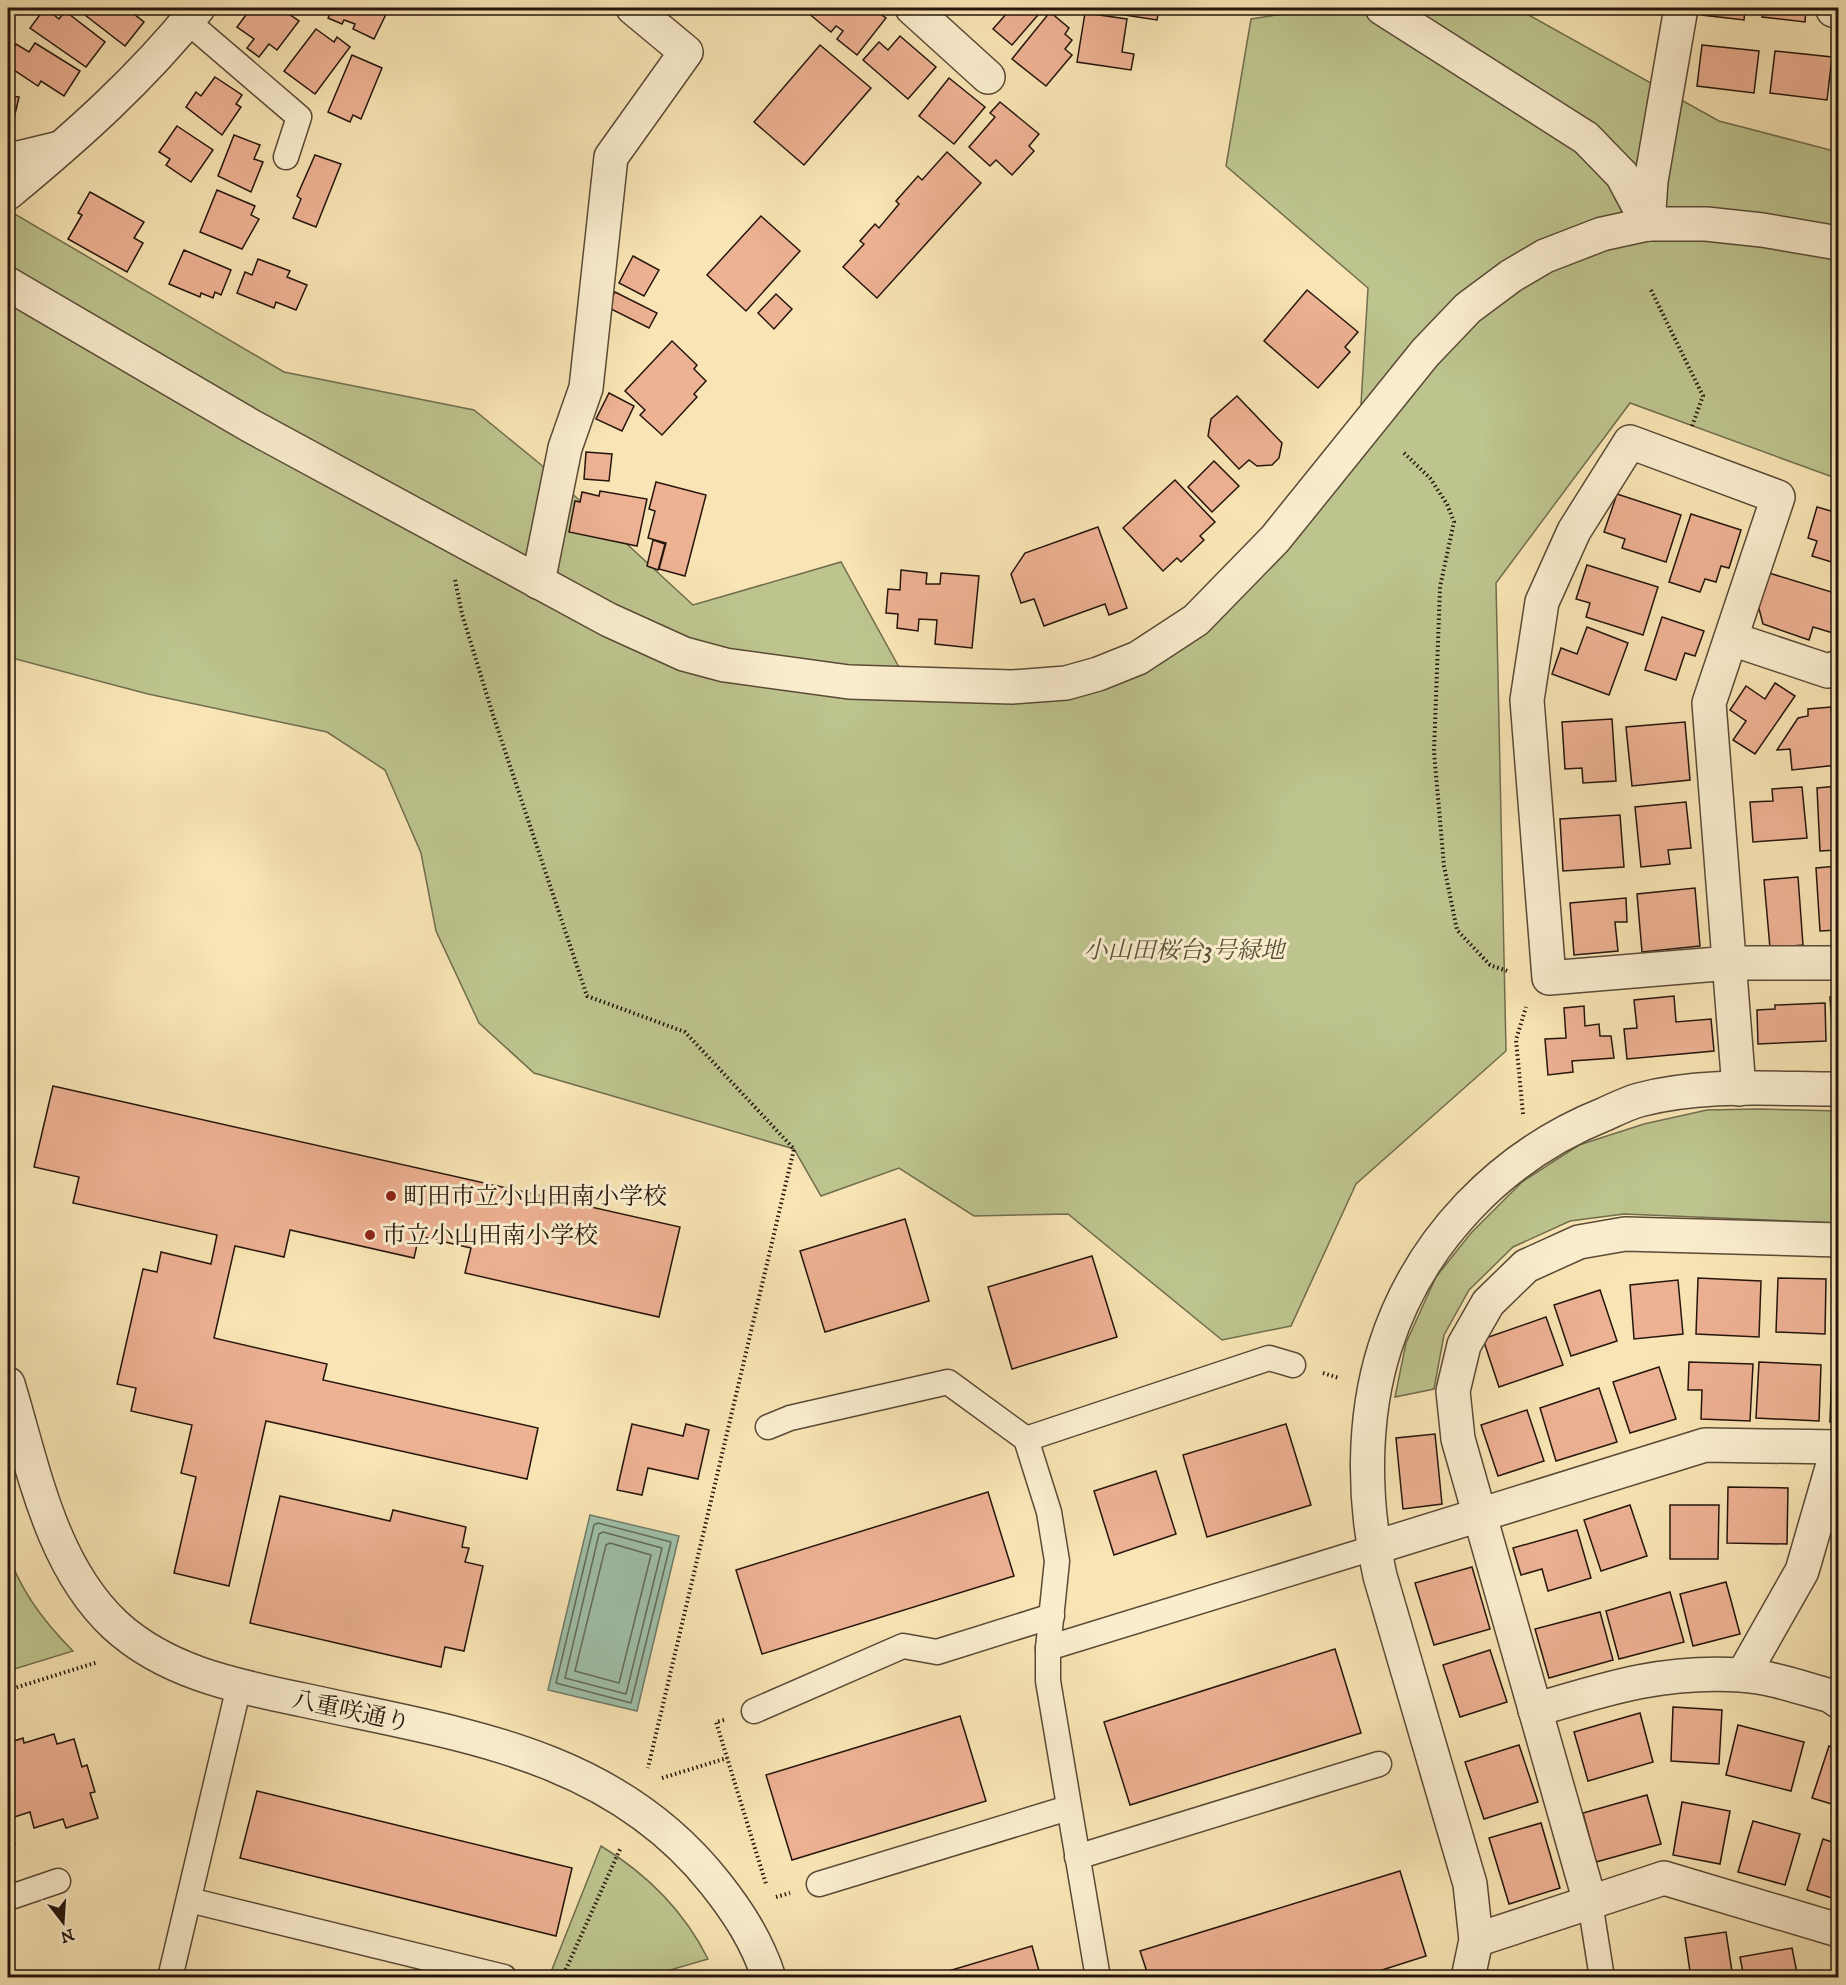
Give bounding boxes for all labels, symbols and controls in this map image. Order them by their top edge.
park label: 小山田桜台3号緑地 [1083,936,1288,966]
place label: 町田市立小山田南小学校 [403,1182,667,1212]
marker: 町田市立小山田南小学校 [384,1189,398,1203]
place label: 市立小山田南小学校 [382,1221,598,1251]
marker: 市立小山田南小学校 [363,1228,377,1242]
street label: 八重咲通り [289,1685,413,1739]
north arrow [33,1892,93,1952]
text: N [58,1924,76,1947]

